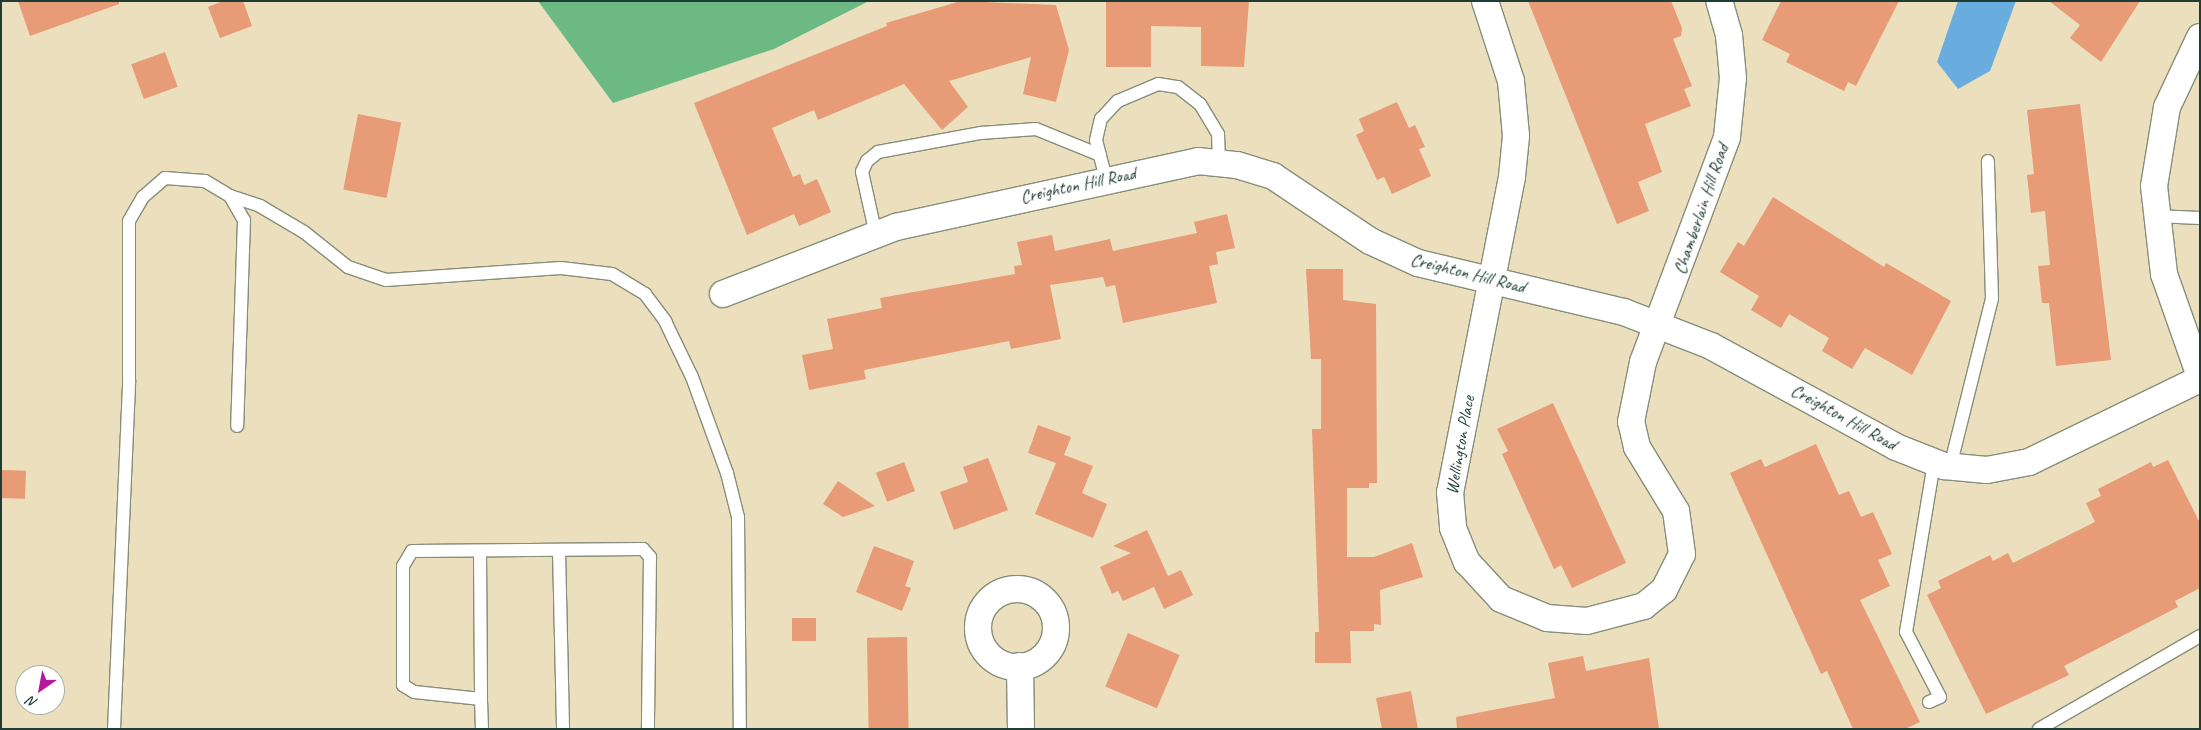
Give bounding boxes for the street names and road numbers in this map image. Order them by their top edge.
street label: Chamberlain Hill Road [1669,141,1733,277]
street label: Creighton Hill Road [1018,162,1138,208]
street label: Creighton Hill Road [1408,248,1528,298]
street label: Creighton Hill Road [1787,379,1901,455]
street label: Wellington Place [1441,394,1479,496]

